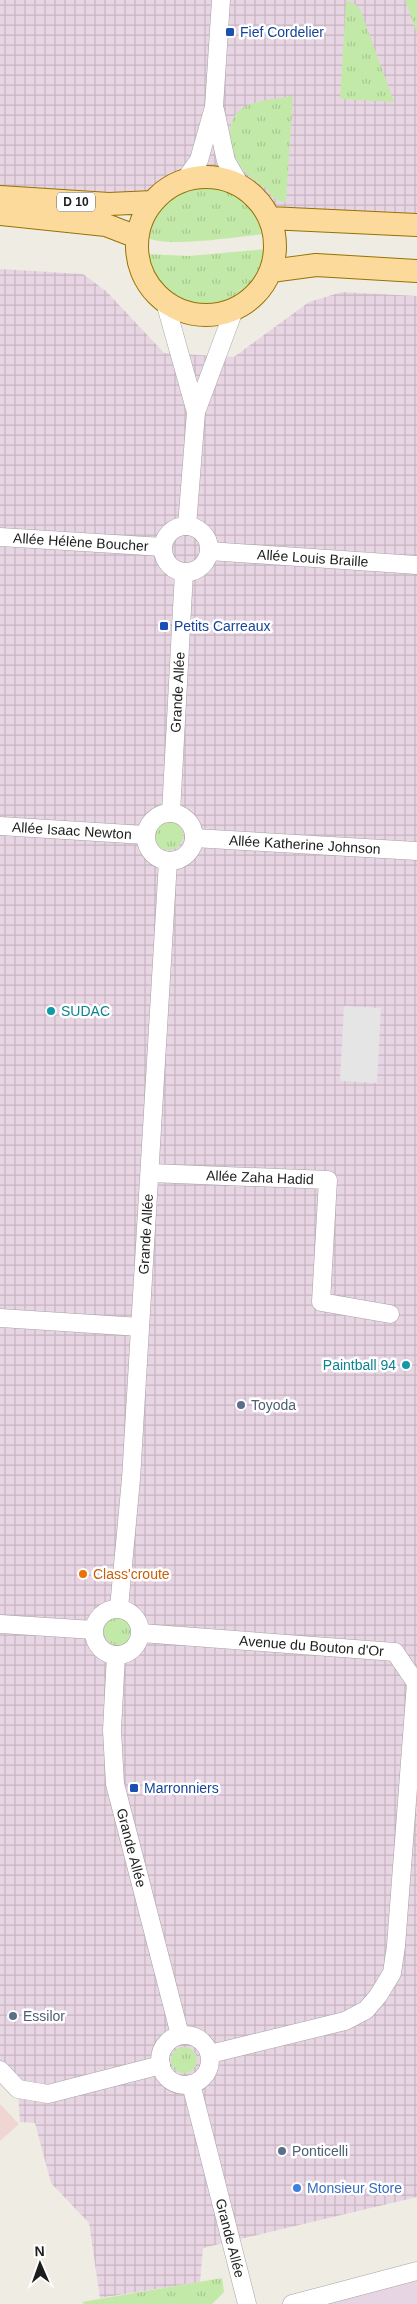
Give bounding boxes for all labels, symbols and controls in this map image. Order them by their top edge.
place label: Fief Cordelier [240,24,324,40]
marker: Fief Cordelier [224,26,236,38]
road number: D 10 [57,192,95,212]
street label: Allée Hélène Boucher [13,530,149,554]
street label: Allée Louis Braille [257,546,369,570]
place label: Petits Carreaux [174,618,270,634]
marker: Petits Carreaux [158,620,170,632]
street label: Grande Allée [167,651,188,733]
street label: Allée Isaac Newton [11,819,132,842]
street label: Allée Katherine Johnson [228,832,381,857]
place label: SUDAC [61,1003,110,1019]
marker: SUDAC [45,1005,57,1017]
street label: Allée Zaha Hadid [206,1167,314,1187]
street label: Grande Allée [135,1193,156,1275]
place label: Paintball 94 [323,1357,396,1373]
marker: Paintball 94 [400,1359,412,1371]
place label: Toyoda [251,1397,296,1413]
marker: Toyoda [235,1399,247,1411]
place label: Class'croute [93,1566,170,1582]
marker: Class'croute [77,1568,89,1580]
street label: Avenue du Bouton d'Or [239,1632,385,1659]
place label: Marronniers [144,1780,219,1796]
marker: Marronniers [128,1782,140,1794]
street label: Grande Allée [114,1806,149,1889]
place label: Essilor [23,2008,65,2024]
marker: Essilor [7,2010,19,2022]
place label: Ponticelli [292,2143,348,2159]
marker: Ponticelli [276,2145,288,2157]
place label: Monsieur Store [307,2180,402,2196]
marker: Monsieur Store [291,2182,303,2194]
street label: Grande Allée [212,2197,248,2280]
north arrow [15,2239,65,2289]
text: N [34,2243,45,2259]

